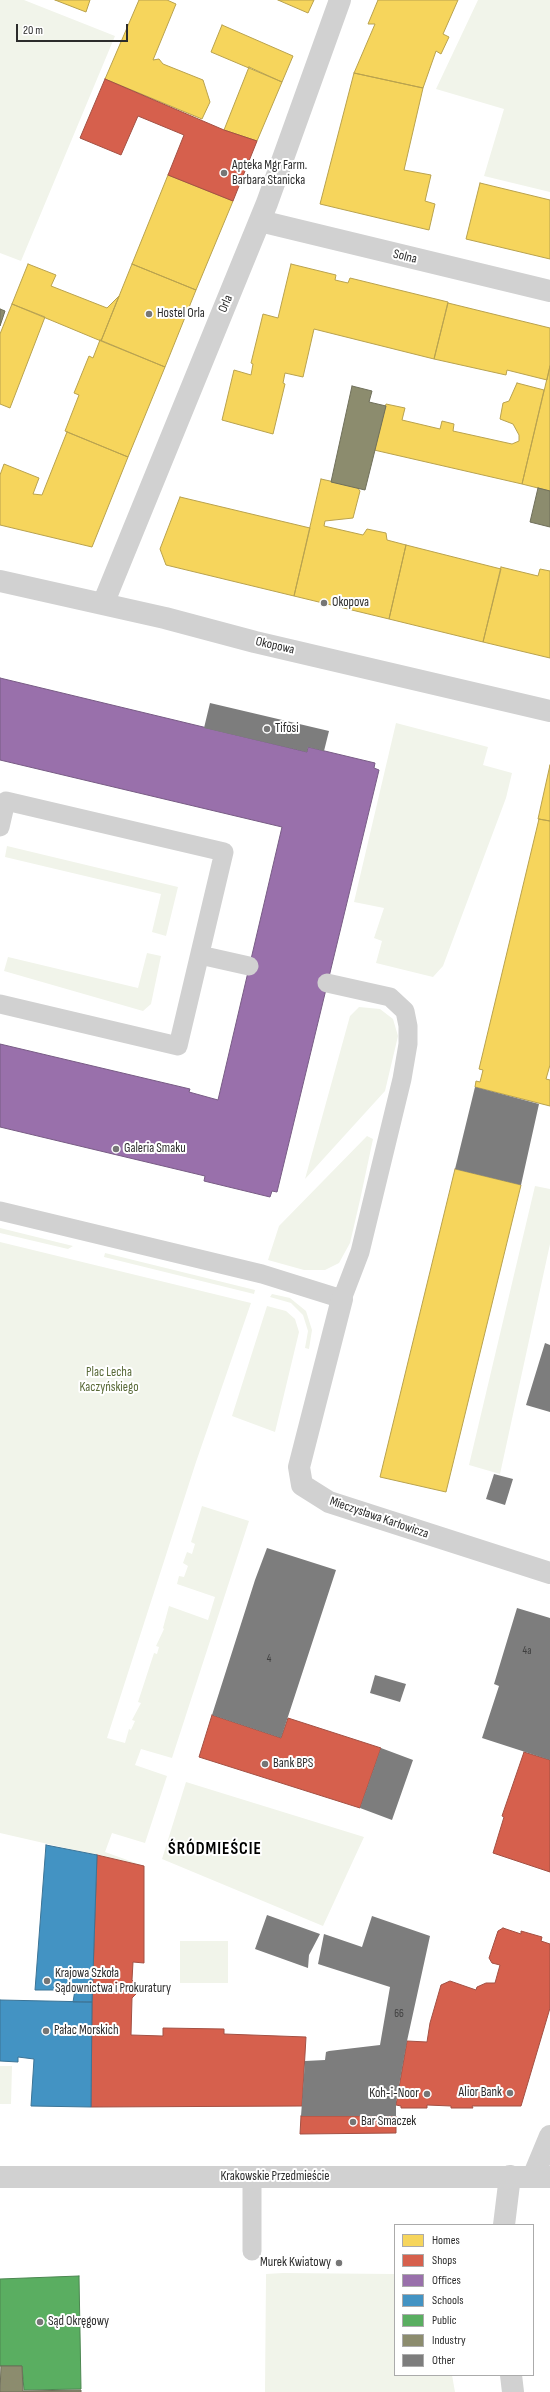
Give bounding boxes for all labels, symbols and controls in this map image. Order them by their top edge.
scale bar [18,16,130,42]
text: 20 m [23,23,43,38]
place label: Apteka Mgr Farm. Barbara Stanicka [232,158,307,189]
marker: Apteka Mgr Farm. Barbara Stanicka [219,168,229,178]
street label: Solna [391,247,419,267]
street label: Orla [215,293,237,315]
place label: Hostel Orla [157,306,205,322]
marker: Hostel Orla [144,309,154,319]
place label: Okopova [332,595,369,611]
marker: Okopova [319,598,329,608]
street label: Okopowa [254,634,296,658]
place label: Tifosi [275,721,299,737]
marker: Tifosi [262,724,272,734]
place label: Galeria Smaku [124,1141,186,1157]
marker: Galeria Smaku [111,1144,121,1154]
park label: Plac Lecha Kaczyńskiego [79,1365,139,1396]
street label: Mieczysława Karłowicza [328,1494,430,1542]
house number: 4a [523,1644,531,1658]
house number: 4 [267,1652,271,1666]
place label: Bank BPS [273,1756,313,1772]
marker: Bank BPS [260,1759,270,1769]
district label: ŚRÓDMIEŚCIE [168,1840,262,1860]
place label: Krajowa Szkoła Sądownictwa i Prokuratury [55,1966,171,1997]
marker: Krajowa Szkoła Sądownictwa i Prokuratury [42,1976,52,1986]
house number: 66 [394,2007,404,2021]
place label: Pałac Morskich [54,2023,118,2039]
marker: Pałac Morskich [41,2026,51,2036]
place label: Alior Bank [459,2085,502,2101]
place label: Koh-i-Noor [369,2086,419,2102]
marker: Alior Bank [505,2088,515,2098]
marker: Koh-i-Noor [422,2089,432,2099]
place label: Bar Smaczek [361,2114,416,2130]
marker: Bar Smaczek [348,2117,358,2127]
street label: Krakowskie Przedmieście [221,2169,329,2185]
legend [394,2224,534,2376]
text: Homes [432,2233,460,2248]
text: Shops [432,2253,457,2268]
place label: Murek Kwiatowy [260,2255,331,2271]
marker: Murek Kwiatowy [334,2258,344,2268]
text: Offices [432,2273,461,2288]
text: Schools [432,2293,464,2308]
text: Public [432,2313,457,2328]
place label: Sąd Okręgowy [48,2314,109,2330]
marker: Sąd Okręgowy [35,2317,45,2327]
text: Industry [432,2333,466,2348]
text: Other [432,2353,455,2368]

